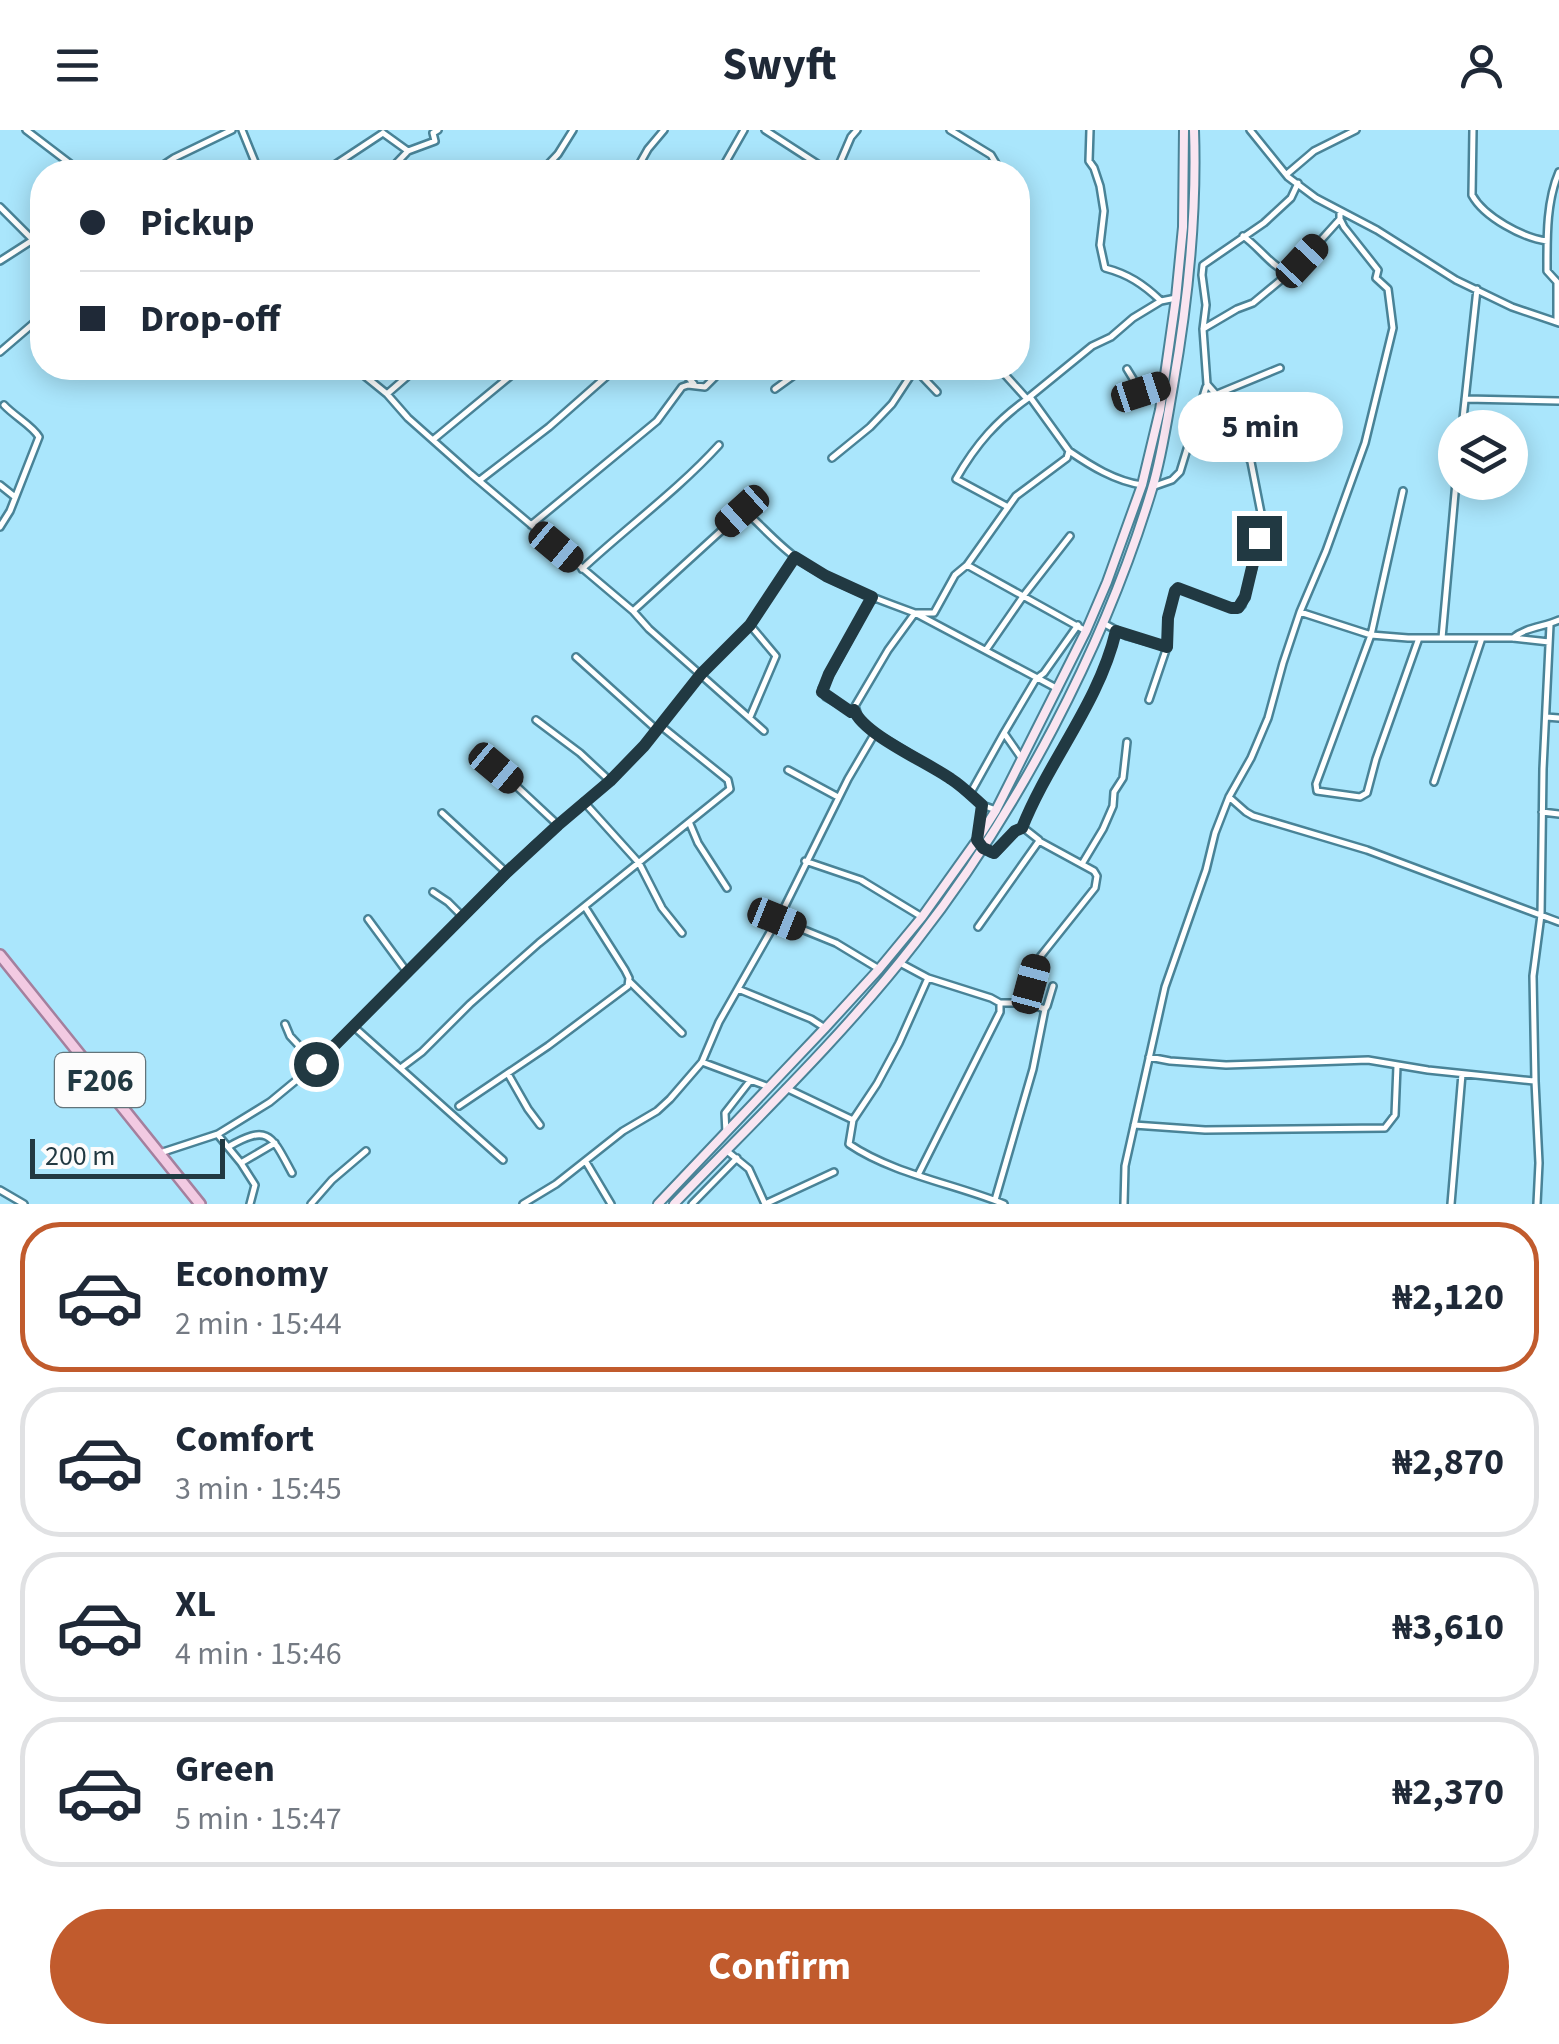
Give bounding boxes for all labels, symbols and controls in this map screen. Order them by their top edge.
text: Swyft [722,33,837,97]
icon: menu [50,38,105,93]
icon: person [1454,38,1509,93]
text: Pickup [140,196,254,250]
car [1271,229,1333,293]
text: Drop-off [140,292,280,346]
car [1108,368,1174,416]
callout: 5 min [1176,393,1342,463]
text: 5 min [1222,404,1299,450]
map controls [1438,410,1528,500]
button: layers [1438,410,1528,500]
car [710,480,774,542]
car [523,516,589,578]
route end [1237,516,1282,561]
car [463,737,529,799]
car [744,894,810,944]
car [1009,951,1053,1017]
route start [294,1042,339,1087]
road number: F206 [55,1053,145,1107]
scale bar [30,1134,225,1178]
text: 200 m [45,1136,116,1176]
text: Economy [175,1247,328,1301]
icon: car [55,1252,145,1342]
text: ₦2,120 [1392,1270,1504,1324]
text: 2 min · 15:44 [175,1301,342,1347]
text: Comfort [175,1412,314,1466]
icon: car [55,1417,145,1507]
text: ₦2,870 [1392,1435,1504,1489]
text: 3 min · 15:45 [175,1466,342,1512]
text: XL [175,1577,216,1631]
icon: car [55,1582,145,1672]
text: ₦3,610 [1392,1600,1504,1654]
text: 4 min · 15:46 [175,1631,342,1677]
text: Green [175,1742,275,1796]
icon: car [55,1747,145,1837]
text: ₦2,370 [1392,1765,1504,1819]
text: 5 min · 15:47 [175,1796,342,1842]
button: Confirm [50,1909,1509,2024]

